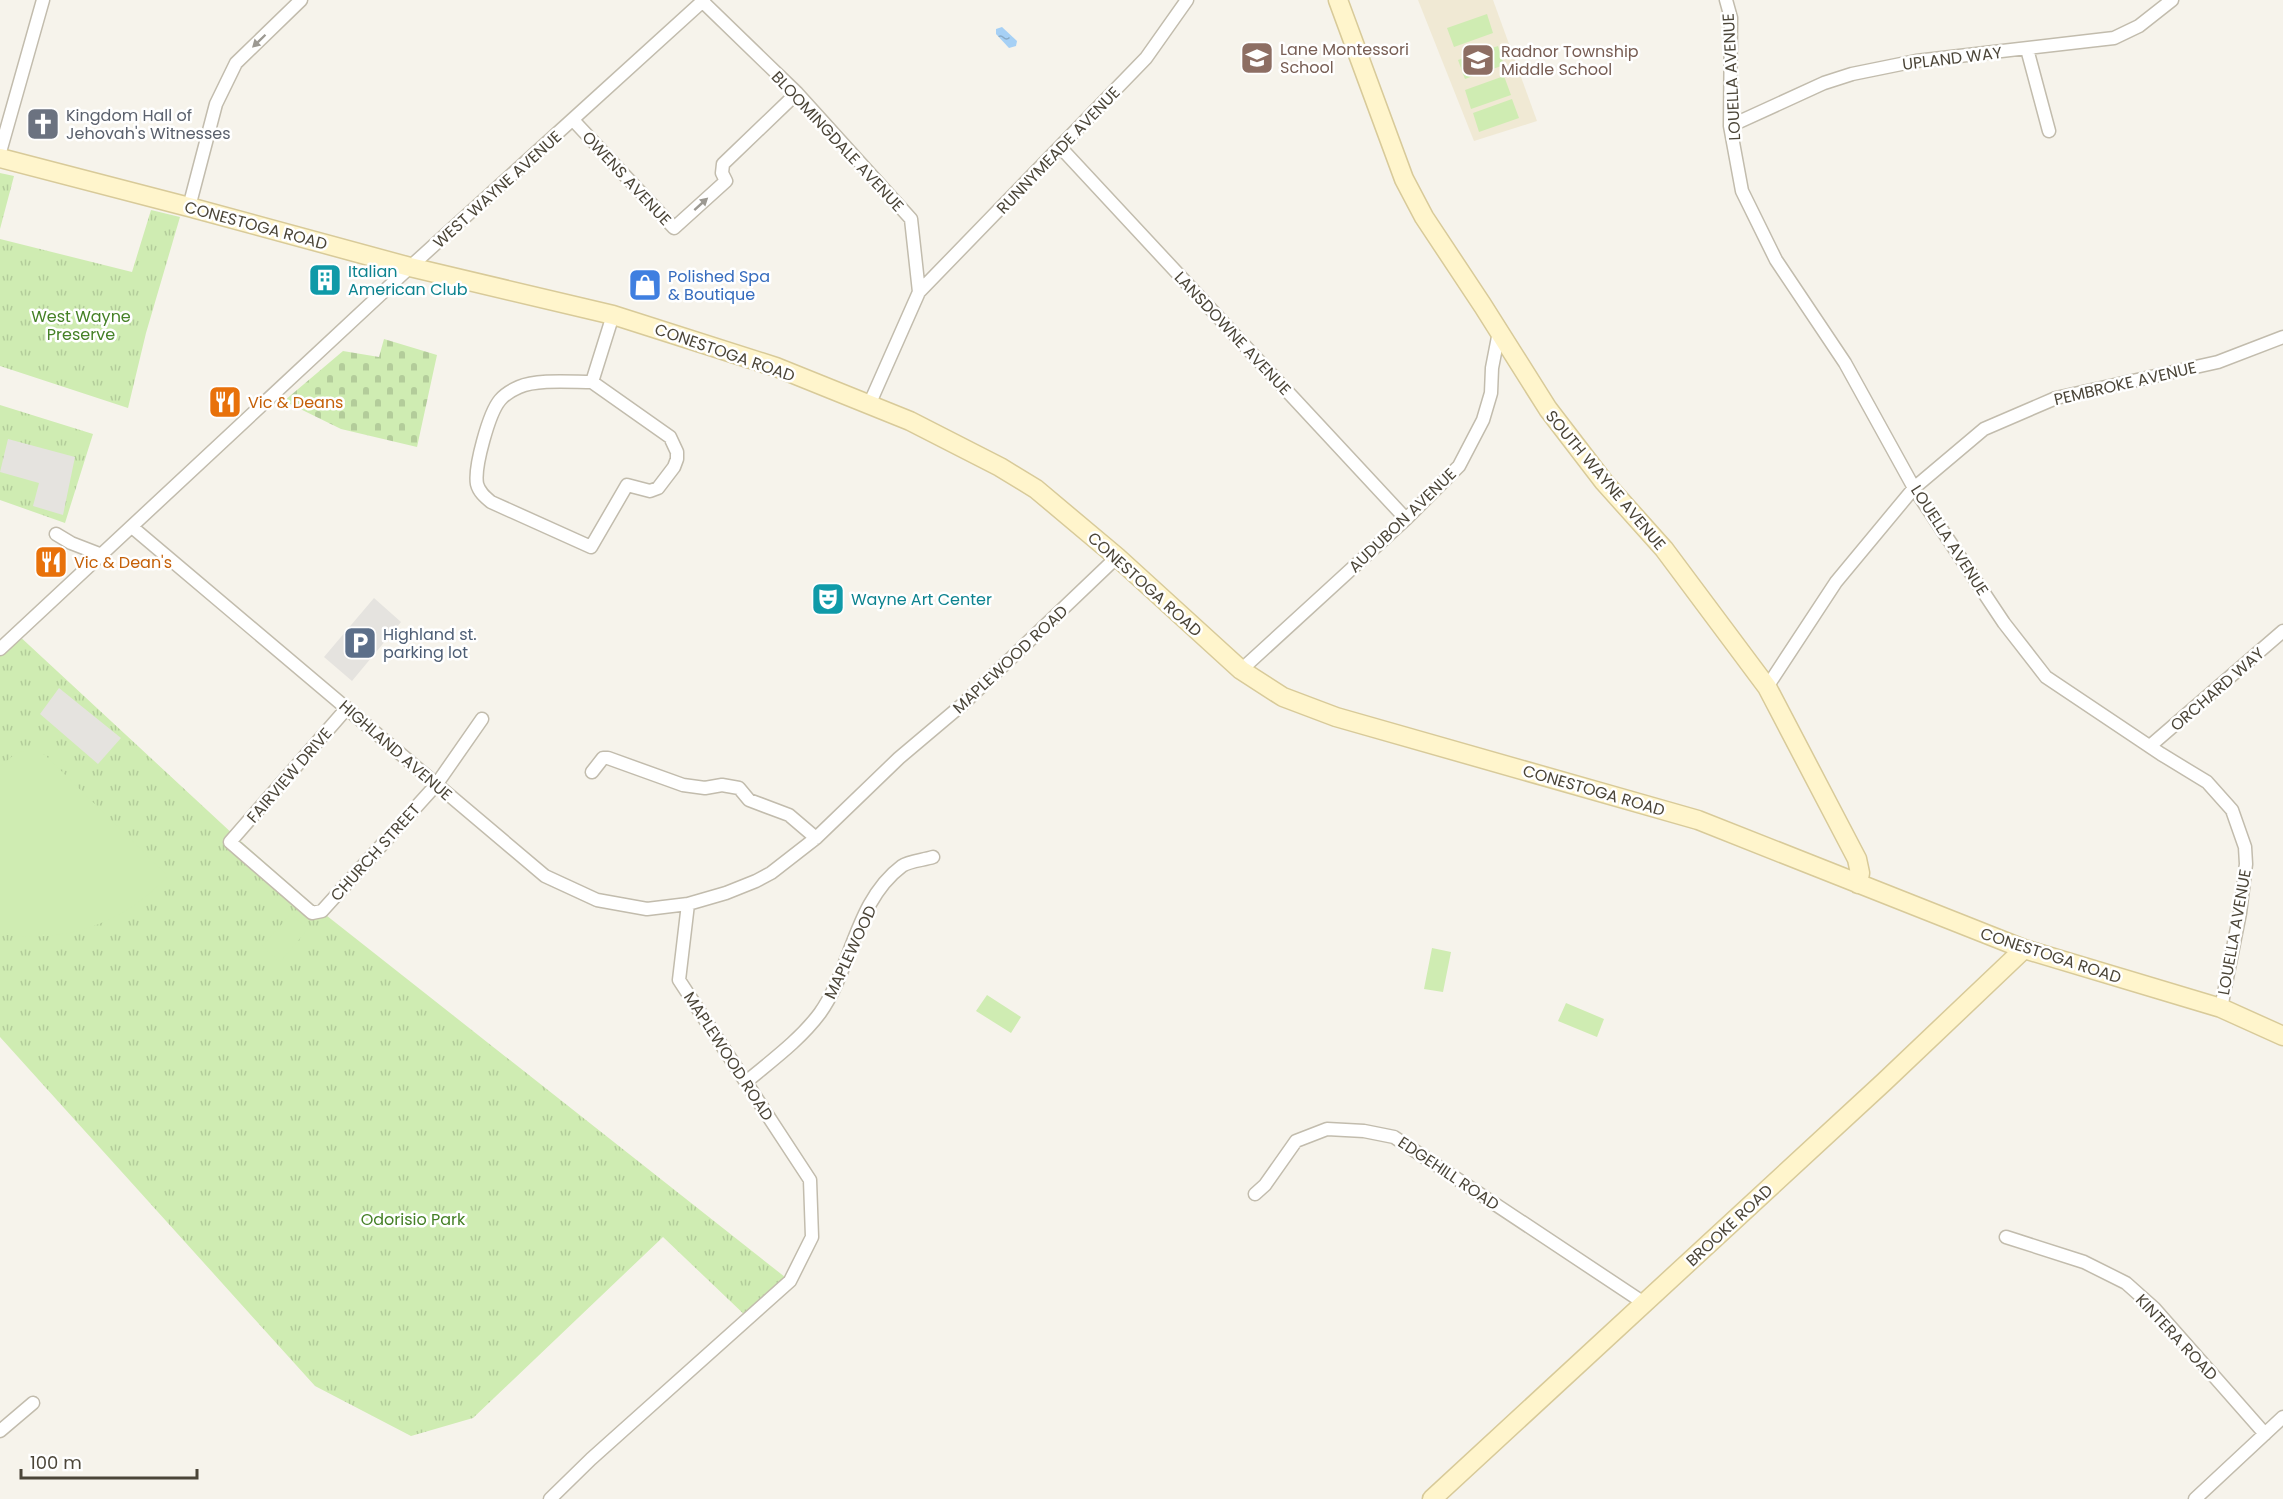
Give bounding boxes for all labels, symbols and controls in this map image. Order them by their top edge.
street label: LOUELLA AVENUE [1717,13,1746,141]
one-way arrow [252,34,267,48]
place label: Lane Montessori School [1280,38,1409,79]
school or university icon: Lane Montessori School [1239,40,1275,76]
place label: Radnor Township Middle School [1501,40,1639,81]
street label: UPLAND WAY [1901,41,2004,76]
school or university icon: Radnor Township Middle School [1460,42,1496,78]
street label: BLOOMINGDALE AVENUE [766,66,909,217]
street label: RUNNYMEADE AVENUE [991,82,1125,219]
place label: Kingdom Hall of Jehovah's Witnesses [66,104,231,145]
church icon: Kingdom Hall of Jehovah's Witnesses [25,106,61,142]
street label: WEST WAYNE AVENUE [428,125,567,253]
street label: OWENS AVENUE [577,126,676,231]
street label: CONESTOGA ROAD [182,195,330,256]
one-way arrow [694,197,708,211]
place label: Italian American Club [348,260,468,301]
building icon: Italian American Club [307,262,343,298]
place label: Polished Spa & Boutique [668,265,770,306]
street label: LANSDOWNE AVENUE [1169,266,1296,400]
shop icon: Polished Spa & Boutique [627,267,663,303]
park label: West Wayne Preserve [31,305,131,346]
street label: CONESTOGA ROAD [652,318,798,387]
street label: PEMBROKE AVENUE [2052,356,2199,411]
restaurant icon: Vic & Deans [207,384,243,420]
place label: Vic & Deans [248,391,343,414]
street label: SOUTH WAYNE AVENUE [1540,405,1671,555]
street label: AUDUBON AVENUE [1343,463,1461,578]
street label: LOUELLA AVENUE [1905,481,1994,600]
street label: CONESTOGA ROAD [1082,527,1207,642]
restaurant icon: Vic & Dean's [33,544,69,580]
place label: Vic & Dean's [74,551,172,574]
theatre icon: Wayne Art Center [810,581,846,617]
place label: Wayne Art Center [851,588,992,611]
street label: MAPLEWOOD ROAD [948,600,1073,719]
place label: Highland st. parking lot [383,623,477,664]
parking icon: Highland st. parking lot [342,625,378,661]
street label: ORCHARD WAY [2165,642,2270,737]
street label: HIGHLAND AVENUE [334,695,457,806]
street label: FAIRVIEW DRIVE [242,723,337,828]
street label: CONESTOGA ROAD [1520,759,1668,822]
street label: CHURCH STREET [325,798,426,906]
street label: LOUELLA AVENUE [2212,867,2257,997]
street label: MAPLEWOOD [819,902,882,1003]
street label: CONESTOGA ROAD [1977,922,2124,989]
street label: MAPLEWOOD ROAD [678,987,779,1125]
street label: EDGEHILL ROAD [1394,1131,1504,1216]
street label: BROOKE ROAD [1681,1179,1778,1272]
park label: Odorisio Park [361,1208,466,1231]
street label: KINTERA ROAD [2130,1289,2223,1386]
scale bar [21,1442,196,1480]
text: 100 m [30,1450,82,1475]

